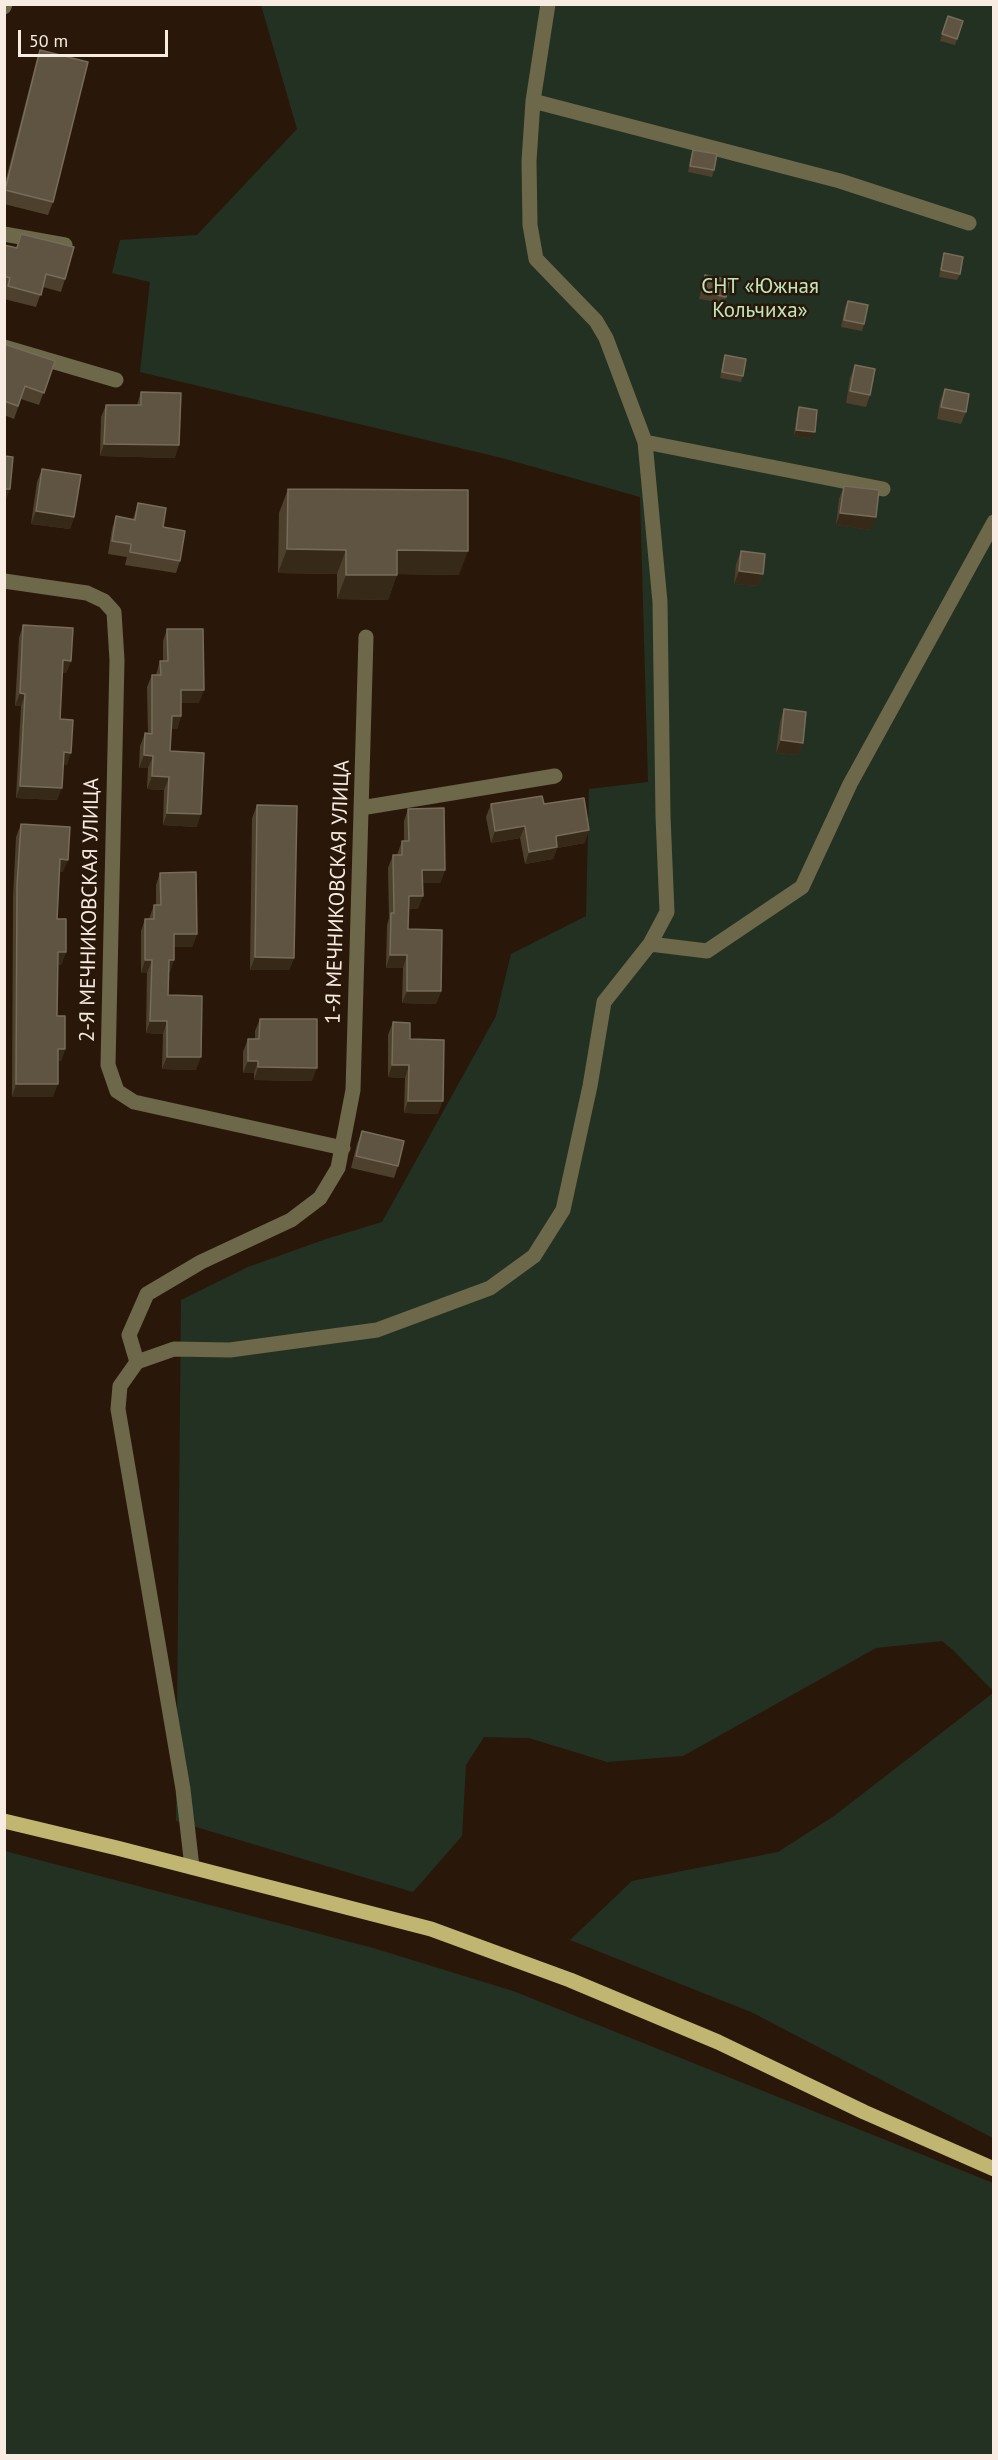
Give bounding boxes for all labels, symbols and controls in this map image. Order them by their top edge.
scale bar [21,18,171,56]
text: 50 m [29,29,68,52]
park label: СНТ «Южная Кольчиха» [701,274,819,324]
street label: 1-Я МЕЧНИКОВСКАЯ УЛИЦА [321,759,355,1025]
street label: 2-Я МЕЧНИКОВСКАЯ УЛИЦА [75,778,105,1042]

